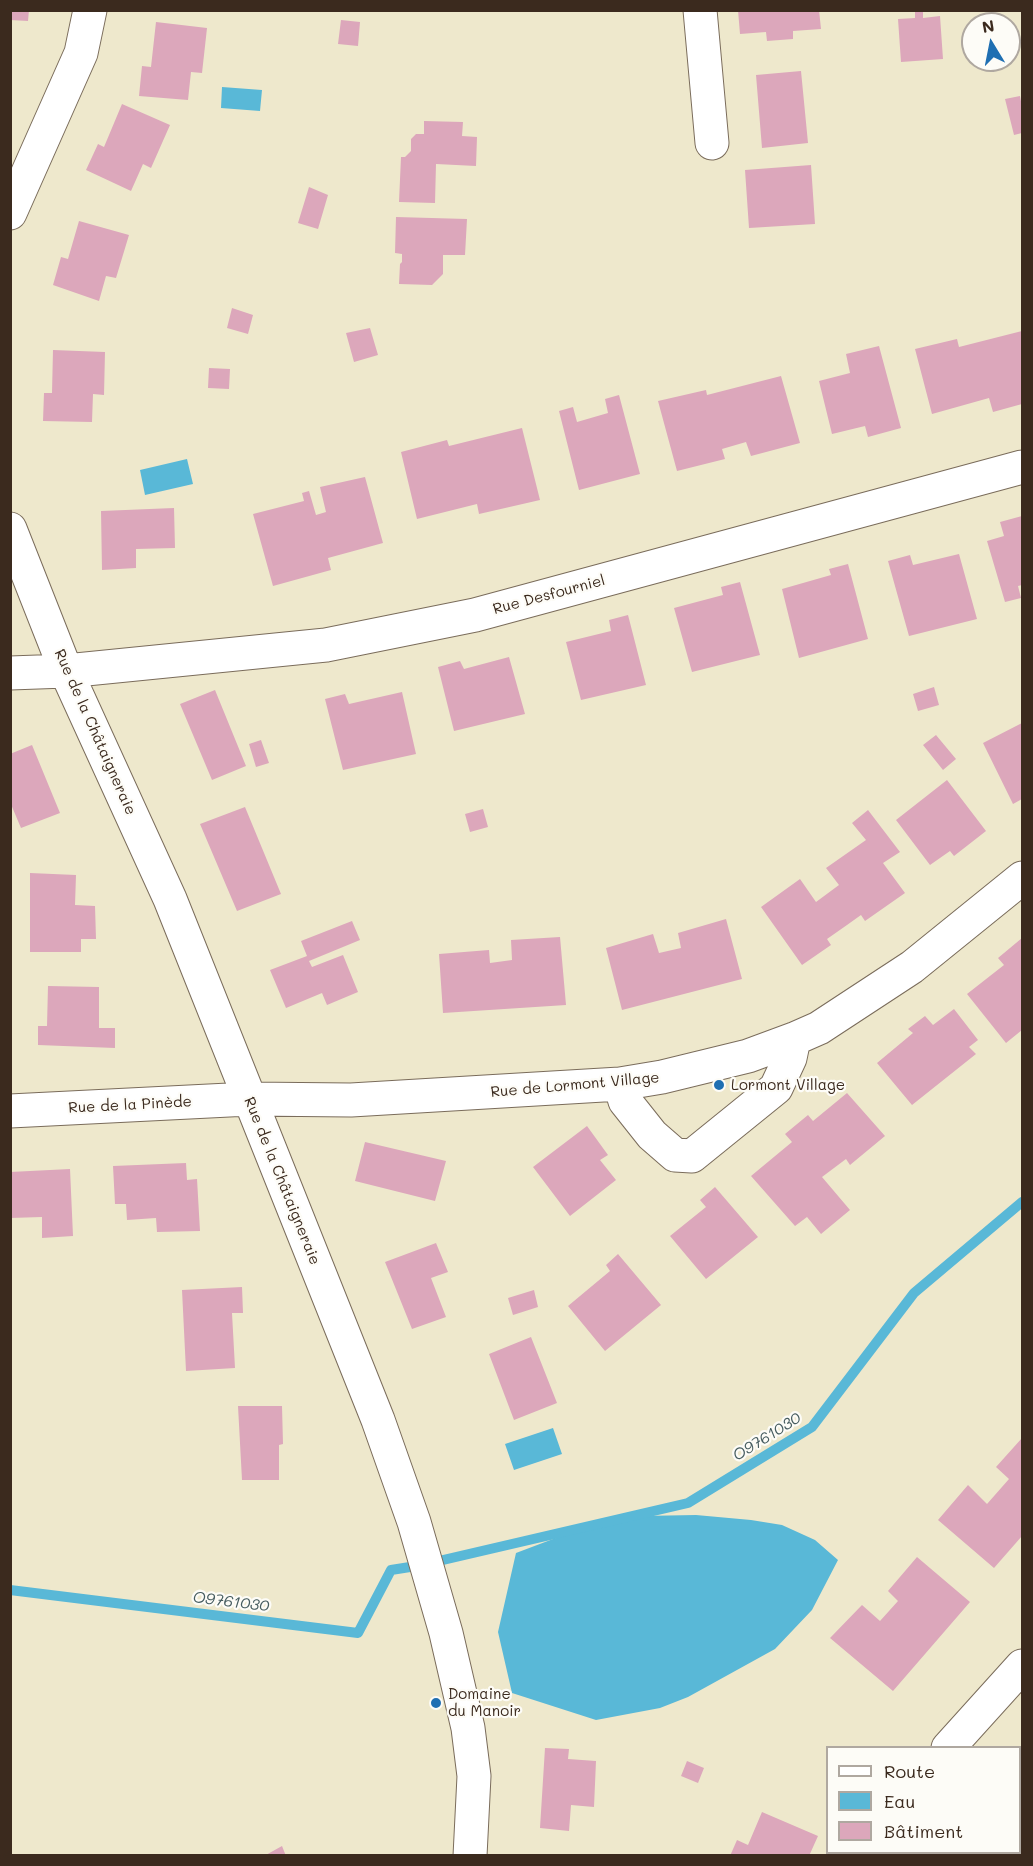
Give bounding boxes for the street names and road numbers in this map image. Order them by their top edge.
street label: Rue Desfourniel [491,571,607,619]
street label: Rue de la Châtaigneraie [50,646,140,818]
street label: Rue de Lormont Village [490,1069,660,1101]
street label: Rue de la Pinède [68,1093,192,1117]
street label: Rue de la Châtaigneraie [240,1094,324,1268]

